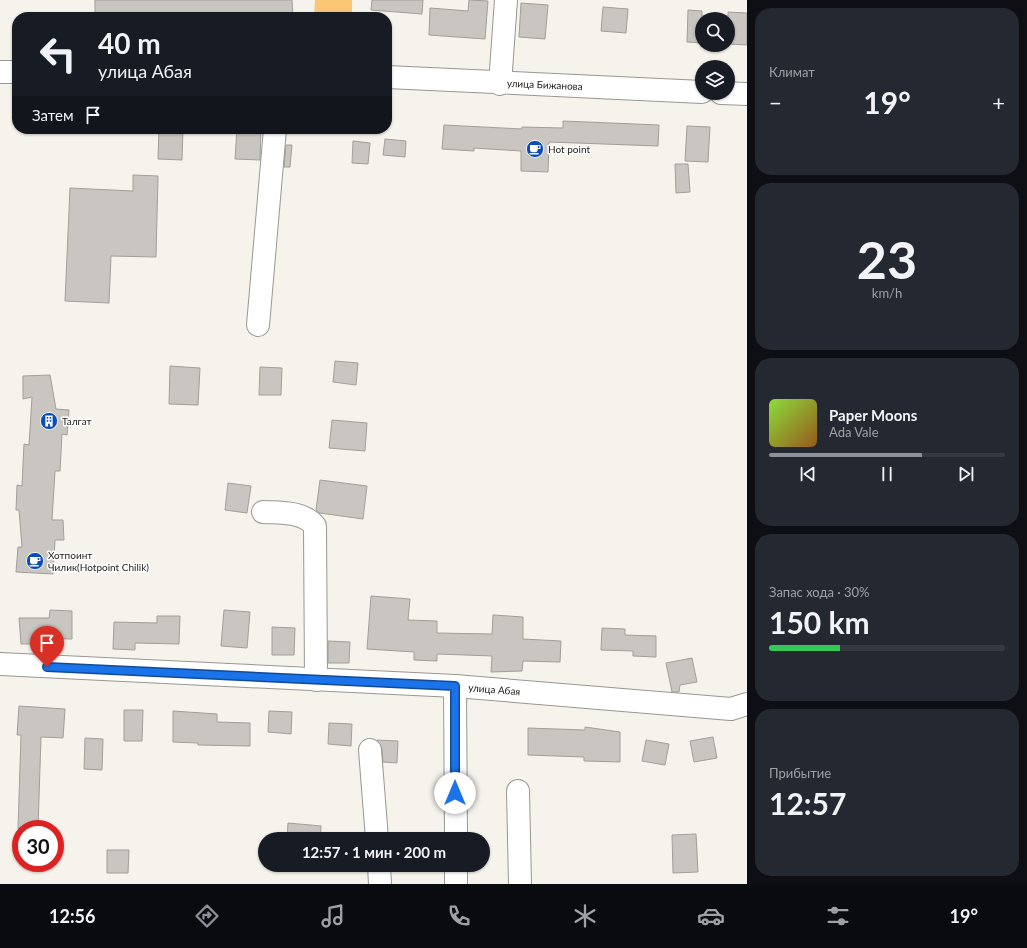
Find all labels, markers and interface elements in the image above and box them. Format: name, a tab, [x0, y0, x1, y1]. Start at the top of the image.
map controls	[695, 12, 735, 100]
button: search	[695, 12, 735, 52]
text: 40 m	[98, 26, 161, 60]
icon: left	[32, 28, 84, 80]
text: улица Абая	[98, 60, 192, 82]
button: layers	[695, 60, 735, 100]
text: Климат	[769, 64, 815, 80]
street label: улица Бижанова	[507, 77, 583, 92]
text: 19°	[863, 84, 911, 120]
text: −	[769, 89, 782, 116]
text: +	[992, 89, 1005, 116]
icon: arrive	[82, 104, 104, 126]
text: Затем	[32, 106, 74, 124]
cafe icon: Hot point	[525, 139, 545, 159]
place label: Hot point	[548, 143, 590, 155]
text: 23	[857, 228, 917, 290]
text: km/h	[872, 285, 902, 301]
text: Paper Moons	[829, 406, 917, 424]
building icon: Талгат	[39, 411, 59, 431]
place label: Талгат	[62, 415, 92, 427]
text: Ada Vale	[829, 424, 879, 440]
icon: previous	[797, 463, 819, 485]
icon: pause	[876, 463, 898, 485]
icon: next	[955, 463, 977, 485]
place label: Хотпоинт Чилик(Hotpoint Chilik)	[48, 549, 149, 573]
cafe icon: Хотпоинт Чилик(Hotpoint Chilik)	[25, 551, 45, 571]
text: Запас хода · 30%	[769, 584, 870, 600]
text: 150 km	[769, 604, 870, 640]
pin	[30, 626, 64, 667]
icon: arrive	[36, 632, 58, 654]
street label: улица Абая	[468, 681, 521, 697]
text: Прибытие	[769, 765, 831, 781]
position arrow	[434, 772, 476, 814]
text: 12:57	[769, 785, 846, 821]
speed limit sign: 30	[12, 820, 64, 872]
text: 12:57 · 1 мин · 200 m	[302, 843, 446, 861]
icon: directions	[193, 902, 221, 930]
icon: music	[319, 902, 347, 930]
icon: phone	[445, 902, 473, 930]
icon: climate	[571, 902, 599, 930]
icon: car	[697, 902, 725, 930]
icon: filters	[824, 902, 852, 930]
text: 12:56	[49, 905, 95, 927]
text: 19°	[950, 905, 978, 927]

